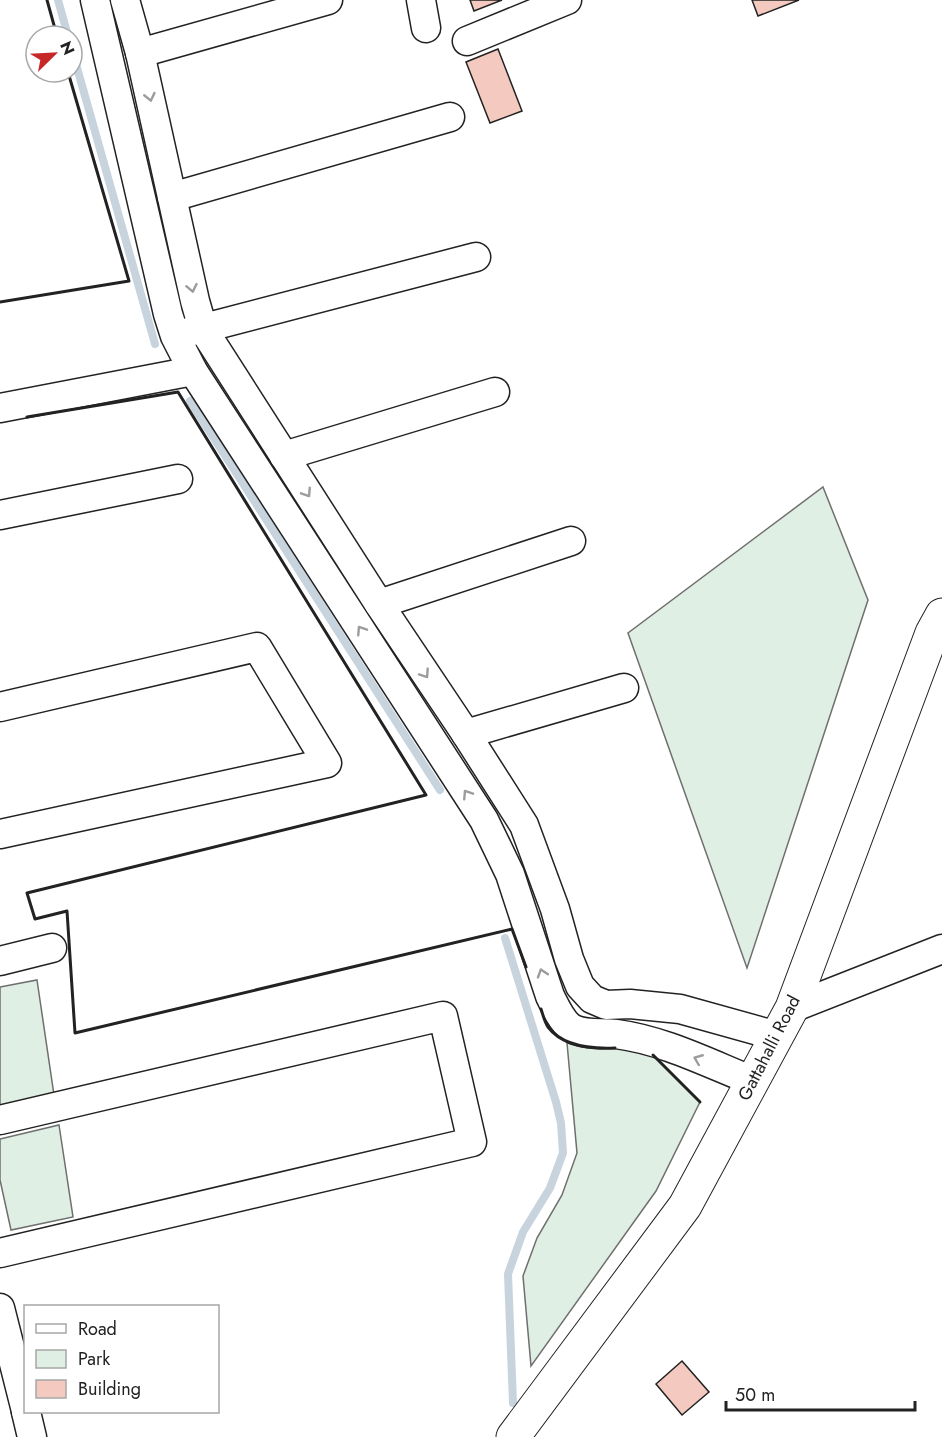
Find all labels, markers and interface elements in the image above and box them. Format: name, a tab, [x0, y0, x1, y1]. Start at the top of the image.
north arrow	[24, 24, 84, 84]
text: N	[54, 38, 80, 59]
one-way arrow	[142, 92, 155, 102]
one-way arrow	[185, 282, 198, 292]
one-way arrow	[300, 487, 312, 497]
one-way arrow	[357, 626, 368, 637]
one-way arrow	[418, 667, 429, 678]
one-way arrow	[463, 790, 474, 801]
one-way arrow	[537, 968, 549, 979]
street label: Gattahalli Road	[731, 991, 807, 1105]
one-way arrow	[693, 1054, 704, 1066]
legend	[24, 1305, 219, 1413]
text: Road	[78, 1316, 117, 1342]
text: Park	[78, 1346, 110, 1372]
scale bar	[726, 1374, 915, 1412]
text: Building	[78, 1376, 141, 1402]
text: 50 m	[735, 1382, 775, 1408]

